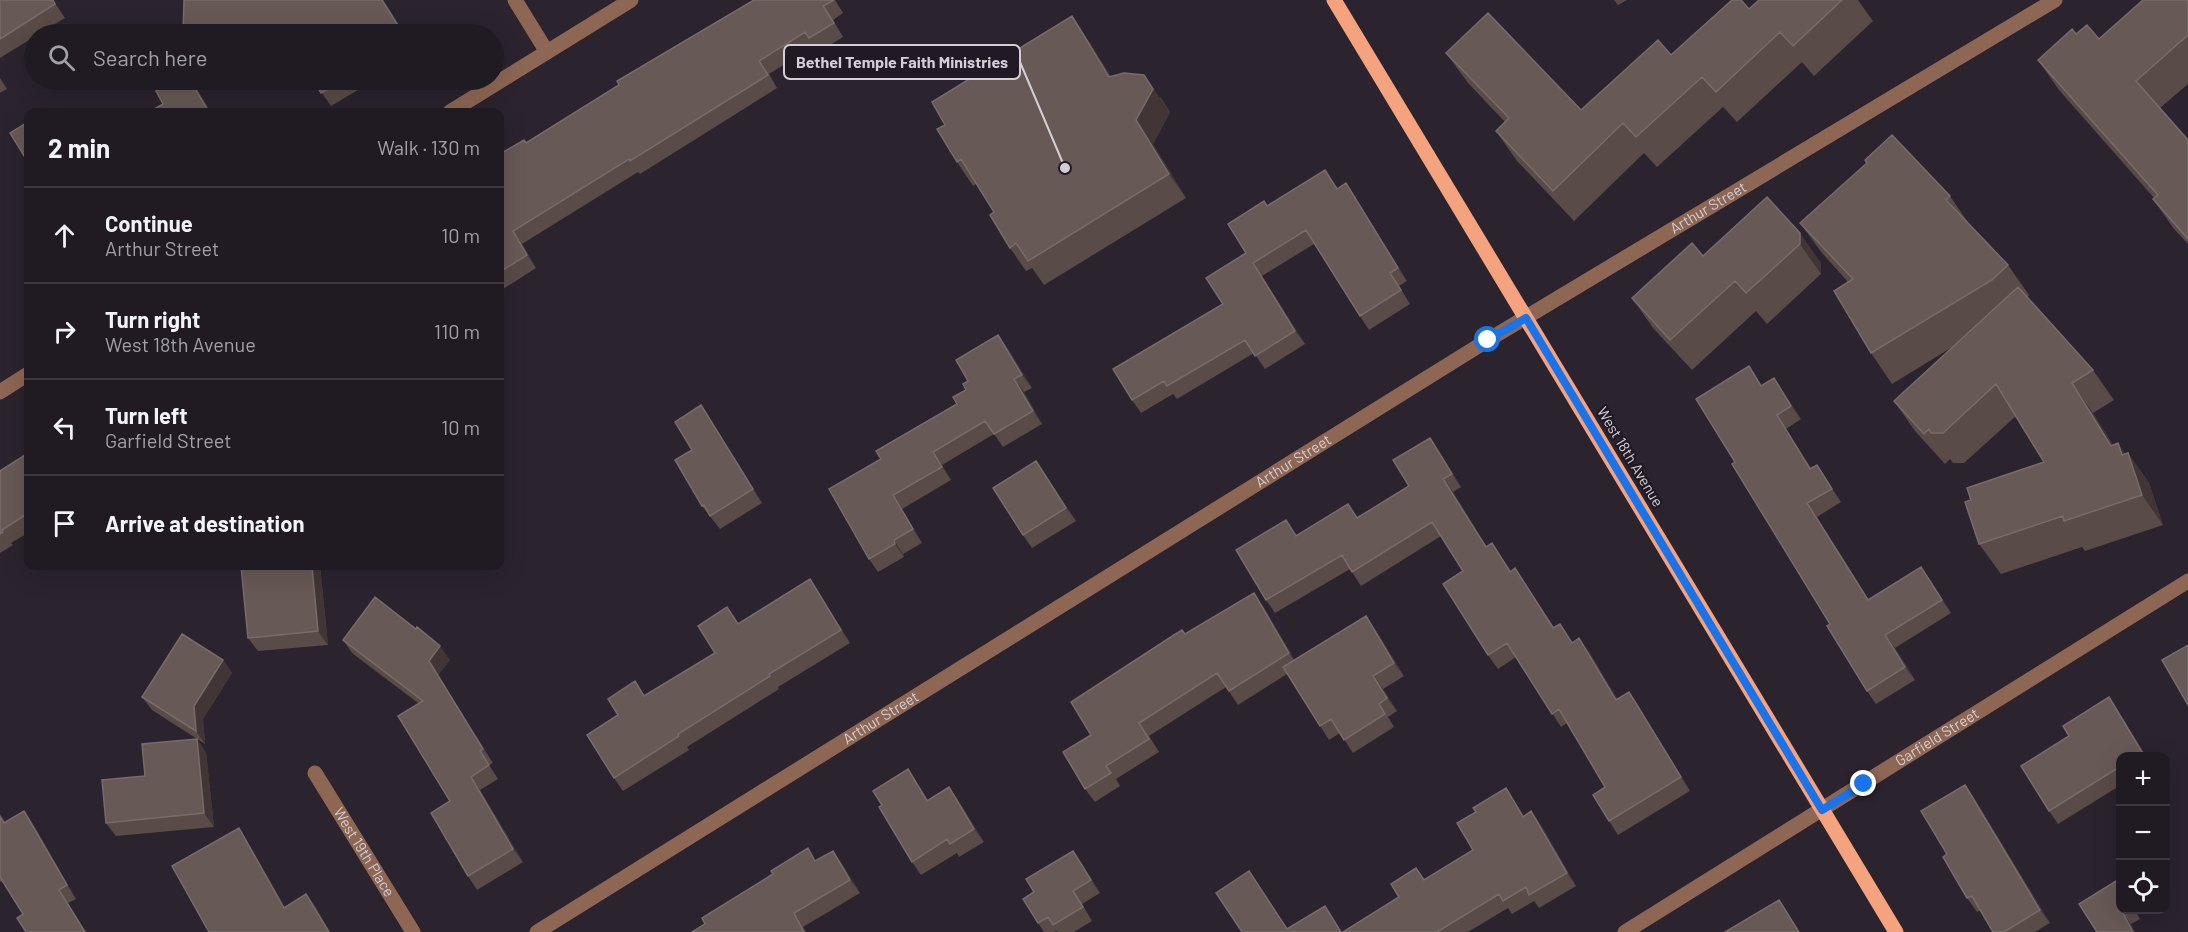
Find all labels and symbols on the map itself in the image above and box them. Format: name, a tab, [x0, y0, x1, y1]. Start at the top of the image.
callout: Bethel Temple Faith Ministries	[784, 45, 1020, 79]
text: Bethel Temple Faith Ministries	[796, 52, 1008, 71]
street label: Arthur Street	[1666, 177, 1749, 237]
route start	[1474, 326, 1500, 352]
street label: West 18th Avenue	[1594, 403, 1668, 510]
street label: Arthur Street	[1252, 430, 1334, 491]
street label: Arthur Street	[839, 687, 921, 747]
street label: Garfield Street	[1892, 704, 1982, 769]
route end	[1850, 770, 1876, 796]
street label: West 19th Place	[330, 804, 399, 900]

